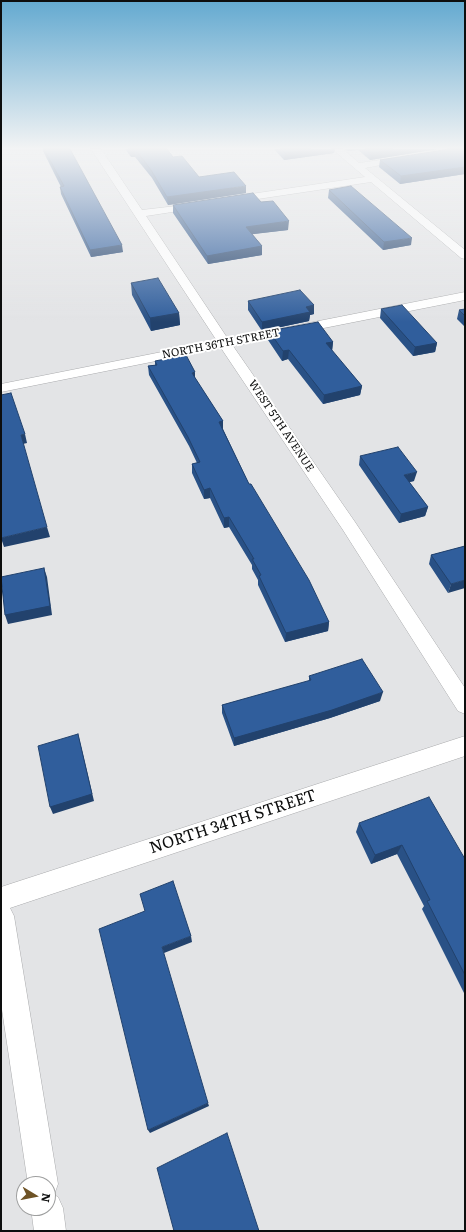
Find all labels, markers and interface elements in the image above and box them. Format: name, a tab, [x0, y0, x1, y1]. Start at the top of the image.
street label: NORTH 36TH STREET	[161, 326, 281, 362]
street label: WEST 5TH AVENUE	[245, 378, 317, 474]
street label: NORTH 34TH STREET	[147, 786, 319, 858]
north arrow	[16, 1176, 56, 1216]
text: N	[38, 1192, 56, 1204]

